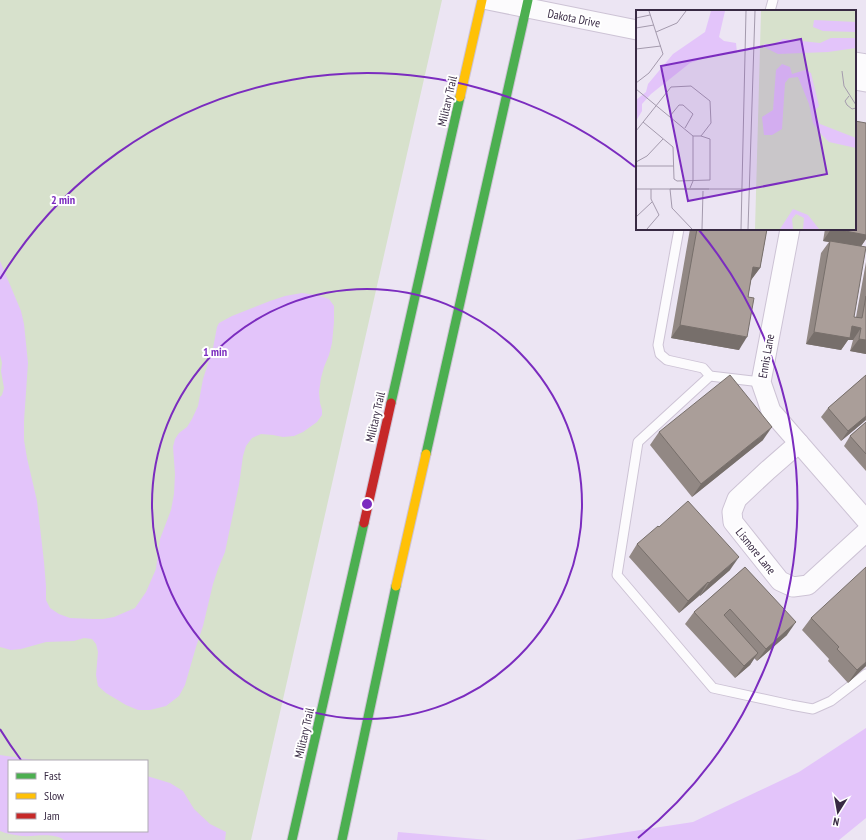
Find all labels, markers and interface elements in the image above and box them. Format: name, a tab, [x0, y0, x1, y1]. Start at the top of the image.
street label: Dakota Drive	[546, 6, 602, 30]
inset map	[636, 10, 856, 230]
street label: Military Trail	[434, 74, 460, 128]
text: 2 min	[51, 192, 75, 207]
street label: Ennis Lane	[755, 333, 777, 379]
text: 1 min	[203, 344, 227, 359]
street label: Military Trail	[362, 390, 388, 444]
centre of rings	[360, 497, 374, 511]
street label: Lismore Lane	[733, 525, 779, 577]
street label: Military Trail	[291, 706, 317, 760]
legend	[8, 760, 148, 832]
text: Fast	[44, 768, 62, 783]
text: Slow	[44, 788, 65, 803]
north arrow	[818, 792, 858, 832]
text: Jam	[43, 808, 60, 823]
text: N	[832, 814, 840, 829]

